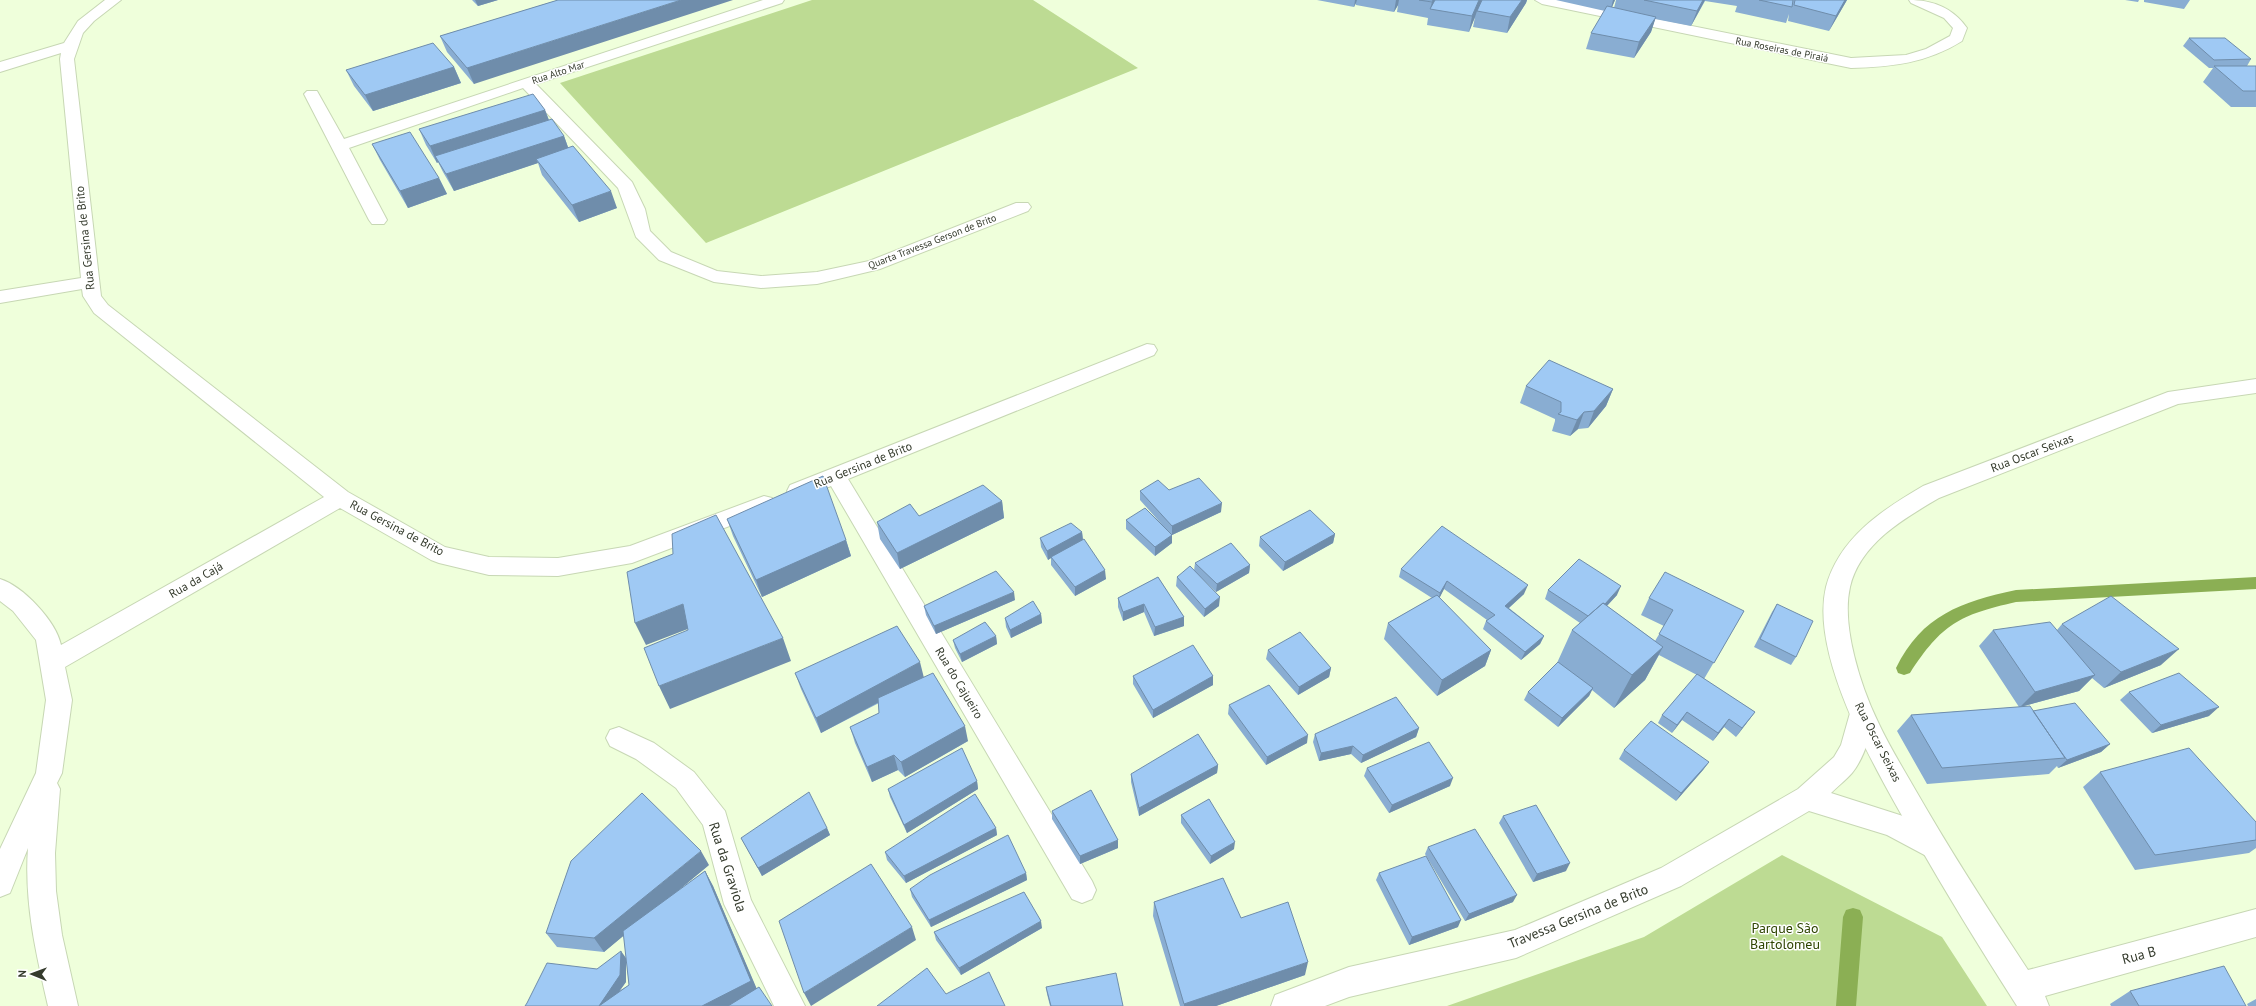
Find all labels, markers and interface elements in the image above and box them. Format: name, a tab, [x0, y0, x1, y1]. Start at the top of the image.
street label: Rua Roseiras de Piraiá	[1734, 34, 1829, 65]
street label: Rua Alto Mar	[530, 58, 587, 87]
street label: Rua Gersina de Brito	[72, 185, 97, 291]
street label: Quarta Travessa Gerson de Brito	[866, 211, 998, 272]
street label: Rua Oscar Seixas	[1988, 430, 2075, 475]
street label: Rua Gersina de Brito	[812, 438, 914, 491]
street label: Rua Gersina de Brito	[348, 496, 447, 559]
street label: Rua da Cajá	[166, 558, 226, 601]
street label: Rua do Cajueiro	[932, 644, 987, 721]
street label: Rua Oscar Seixas	[1852, 699, 1905, 784]
street label: Rua da Graviola	[705, 820, 751, 914]
street label: Travessa Gersina de Brito	[1505, 880, 1651, 952]
park label: Parque São Bartolomeu	[1750, 919, 1820, 953]
street label: Rua B	[2120, 942, 2158, 968]
north arrow	[12, 954, 52, 994]
text: N	[15, 970, 29, 978]

